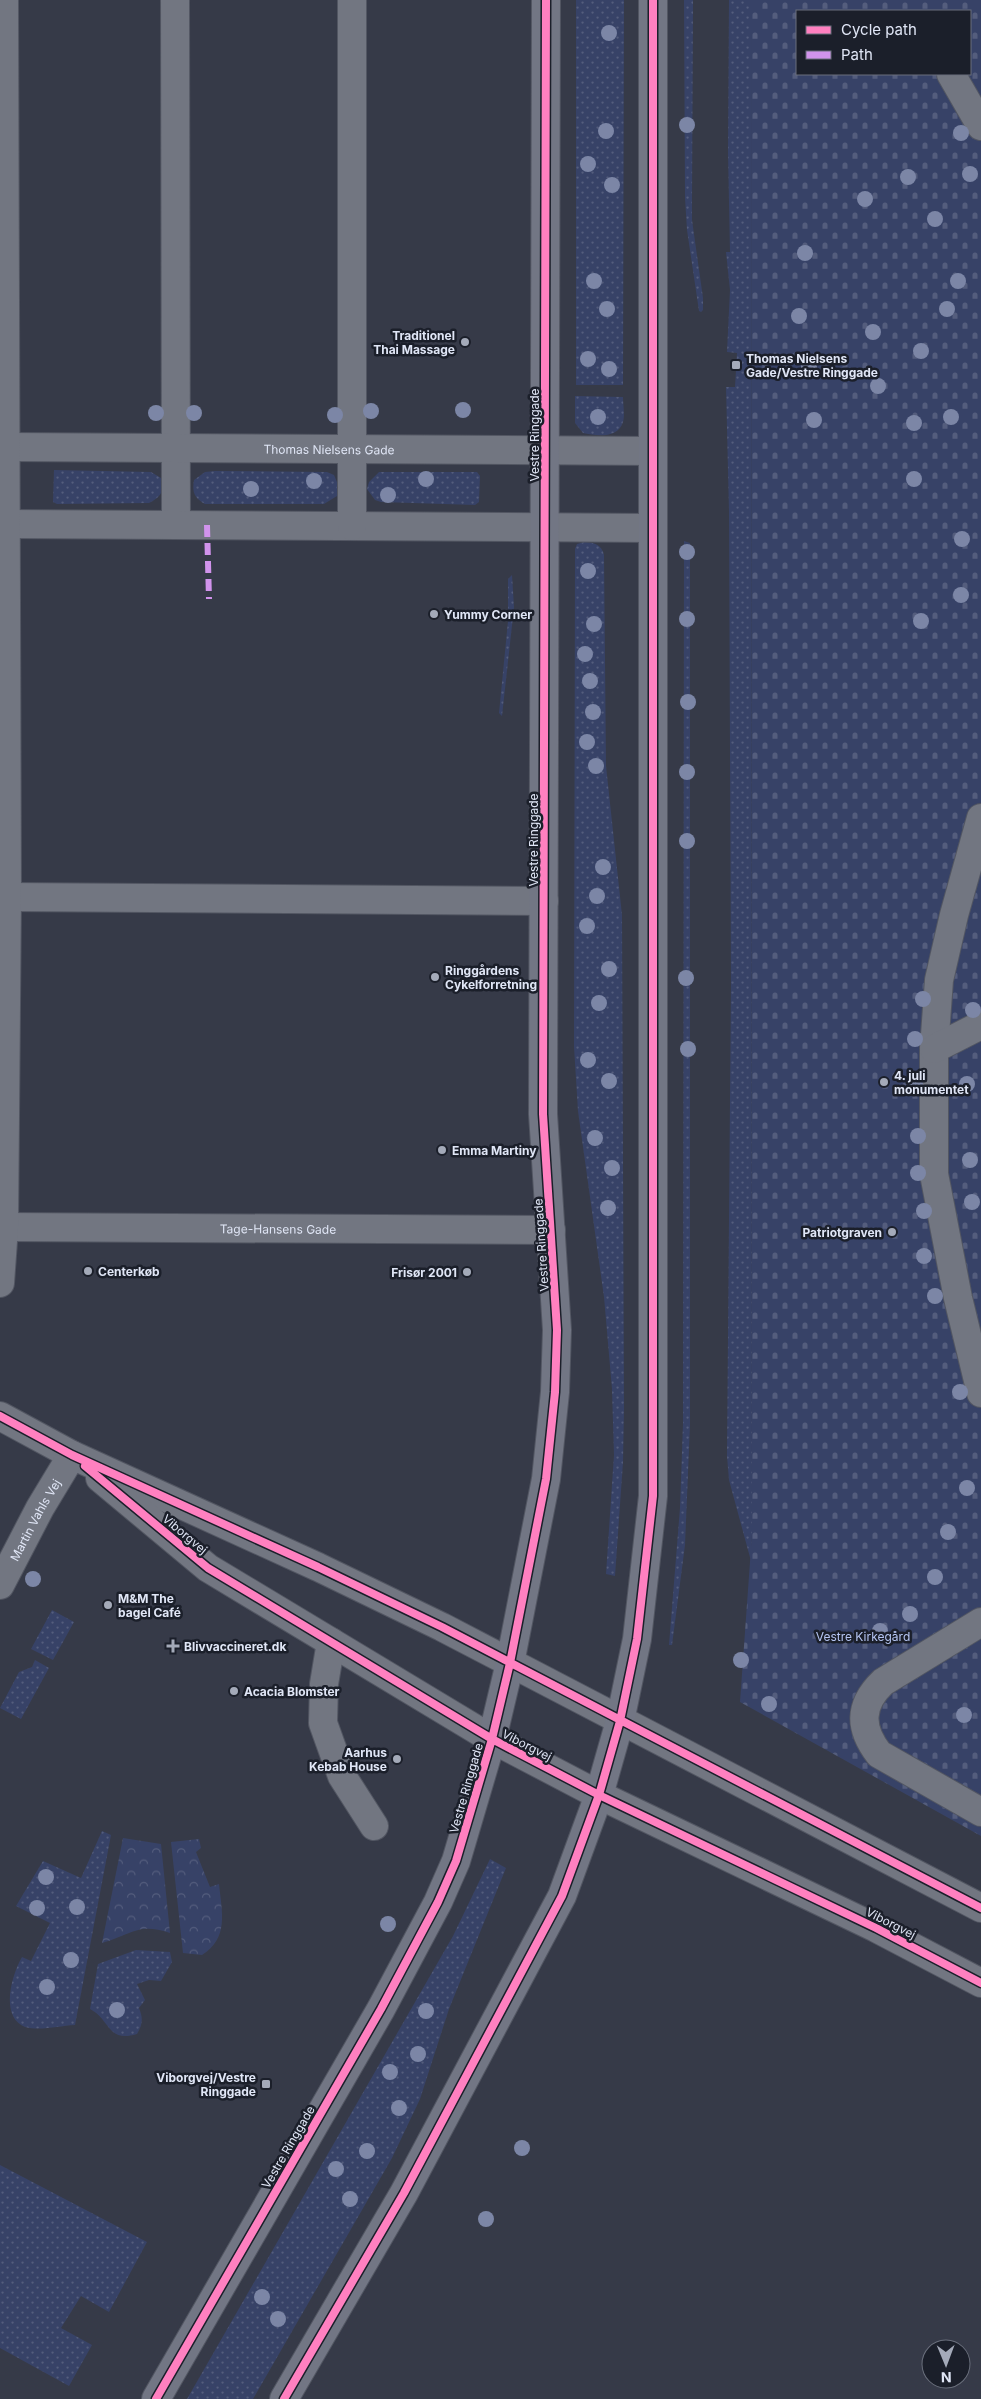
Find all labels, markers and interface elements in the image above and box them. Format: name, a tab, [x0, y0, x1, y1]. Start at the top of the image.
legend	[796, 10, 971, 75]
text: Cycle path	[841, 20, 917, 39]
text: Path	[841, 45, 873, 64]
place label: Traditionel Thai Massage	[373, 328, 455, 357]
marker: Traditionel Thai Massage	[459, 336, 471, 348]
place label: Thomas Nielsens Gade/Vestre Ringgade	[746, 351, 878, 380]
marker: Thomas Nielsens Gade/Vestre Ringgade	[730, 359, 742, 371]
street label: Vestre Ringgade	[527, 388, 542, 482]
street label: Thomas Nielsens Gade	[263, 441, 395, 457]
place label: Yummy Corner	[444, 607, 532, 622]
marker: Yummy Corner	[428, 608, 440, 620]
street label: Vestre Ringgade	[526, 793, 541, 887]
place label: Ringgårdens Cykelforretning	[445, 963, 537, 992]
marker: Ringgårdens Cykelforretning	[429, 971, 441, 983]
place label: 4. juli monumentet	[894, 1068, 969, 1097]
marker: 4. juli monumentet	[878, 1076, 890, 1088]
place label: Emma Martiny	[452, 1143, 537, 1158]
marker: Emma Martiny	[436, 1144, 448, 1156]
street label: Vestre Ringgade	[530, 1198, 552, 1292]
street label: Tage-Hansens Gade	[220, 1221, 336, 1236]
place label: Patriotgraven	[802, 1225, 882, 1240]
marker: Patriotgraven	[886, 1226, 898, 1238]
place label: Centerkøb	[98, 1264, 160, 1279]
marker: Centerkøb	[82, 1265, 94, 1277]
place label: Frisør 2001	[391, 1265, 457, 1280]
marker: Frisør 2001	[461, 1266, 473, 1278]
street label: Martin Vahls Vej	[6, 1476, 63, 1563]
street label: Viborgvej	[160, 1511, 211, 1557]
place label: M&M The bagel Café	[118, 1591, 181, 1620]
marker: M&M The bagel Café	[102, 1599, 114, 1611]
park label: Vestre Kirkegård	[816, 1629, 910, 1644]
marker: Blivvaccineret.dk	[166, 1639, 180, 1653]
place label: Blivvaccineret.dk	[184, 1639, 286, 1654]
place label: Acacia Blomster	[244, 1684, 340, 1699]
marker: Acacia Blomster	[228, 1685, 240, 1697]
street label: Viborgvej	[500, 1726, 554, 1764]
street label: Vestre Ringgade	[446, 1741, 486, 1835]
place label: Aarhus Kebab House	[309, 1745, 387, 1774]
marker: Aarhus Kebab House	[391, 1753, 403, 1765]
street label: Viborgvej	[864, 1904, 918, 1942]
place label: Viborgvej/Vestre Ringgade	[156, 2070, 256, 2099]
marker: Viborgvej/Vestre Ringgade	[260, 2078, 272, 2090]
street label: Vestre Ringgade	[258, 2103, 318, 2191]
north arrow	[921, 2339, 971, 2389]
text: N	[941, 2369, 952, 2386]

